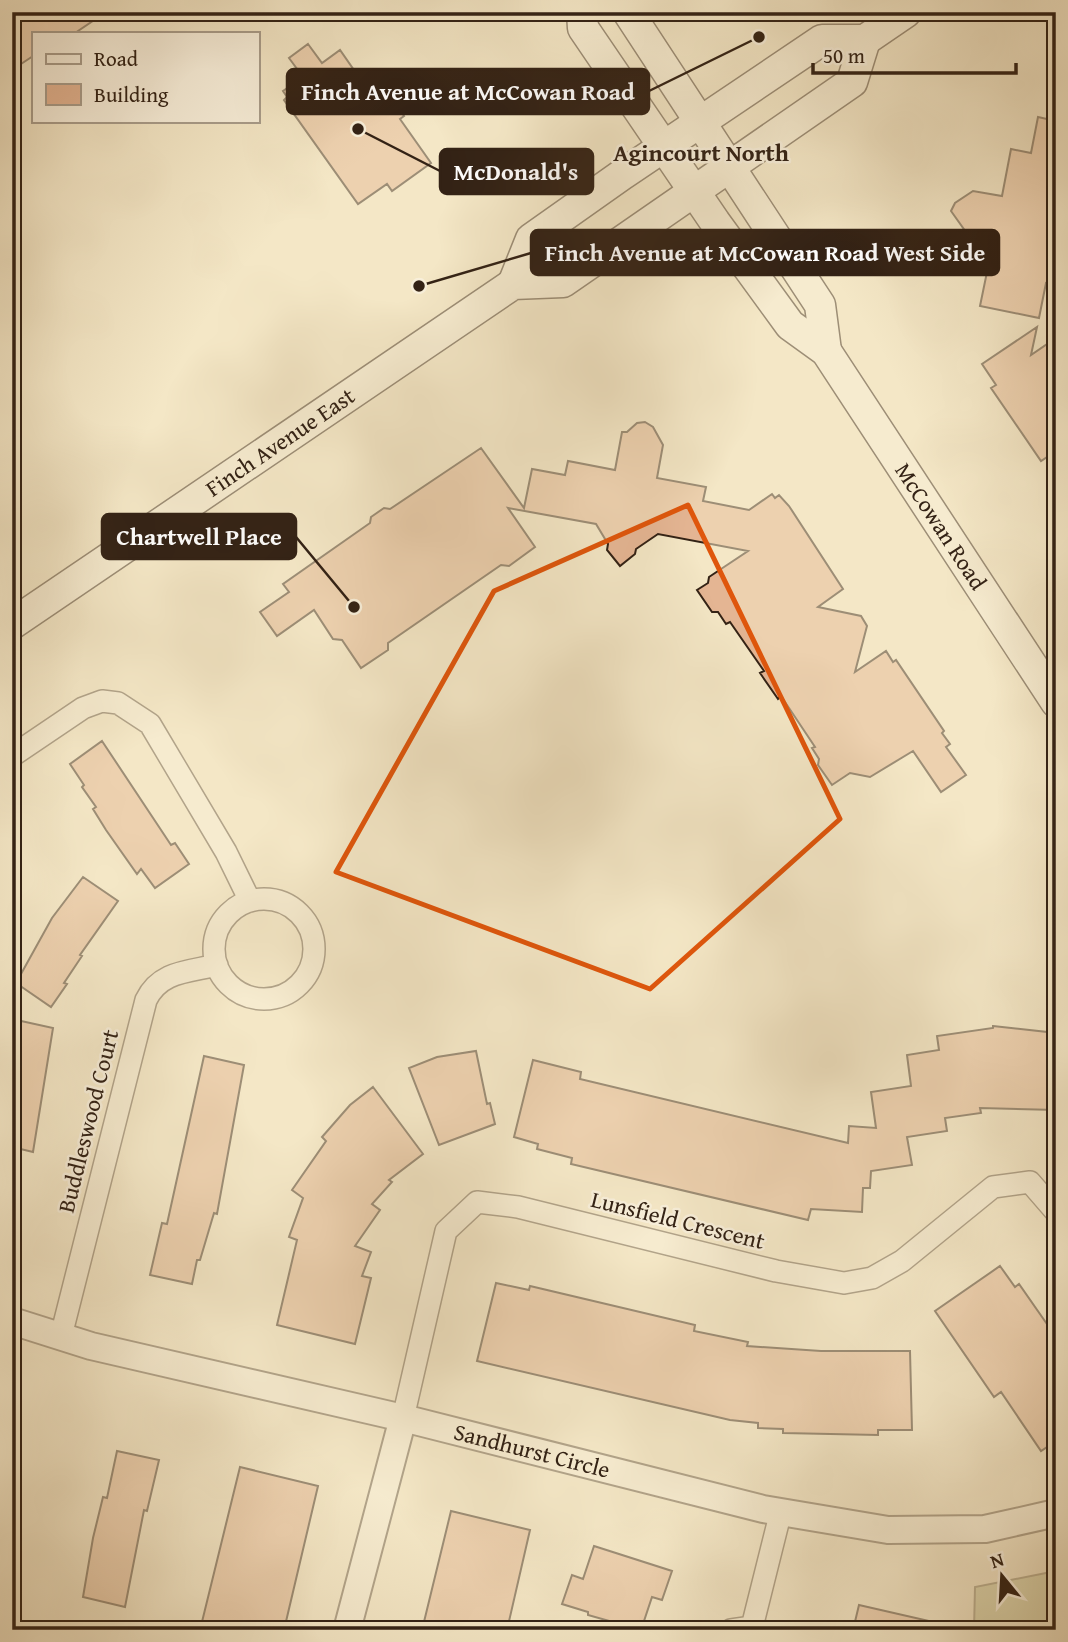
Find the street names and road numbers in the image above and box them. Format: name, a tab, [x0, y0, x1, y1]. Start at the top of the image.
street label: Finch Avenue East	[199, 379, 361, 504]
street label: McCowan Road	[887, 456, 995, 597]
street label: Buddleswood Court	[49, 1026, 126, 1216]
street label: Lunsfield Crescent	[588, 1182, 768, 1257]
street label: Sandhurst Circle	[451, 1415, 613, 1486]

